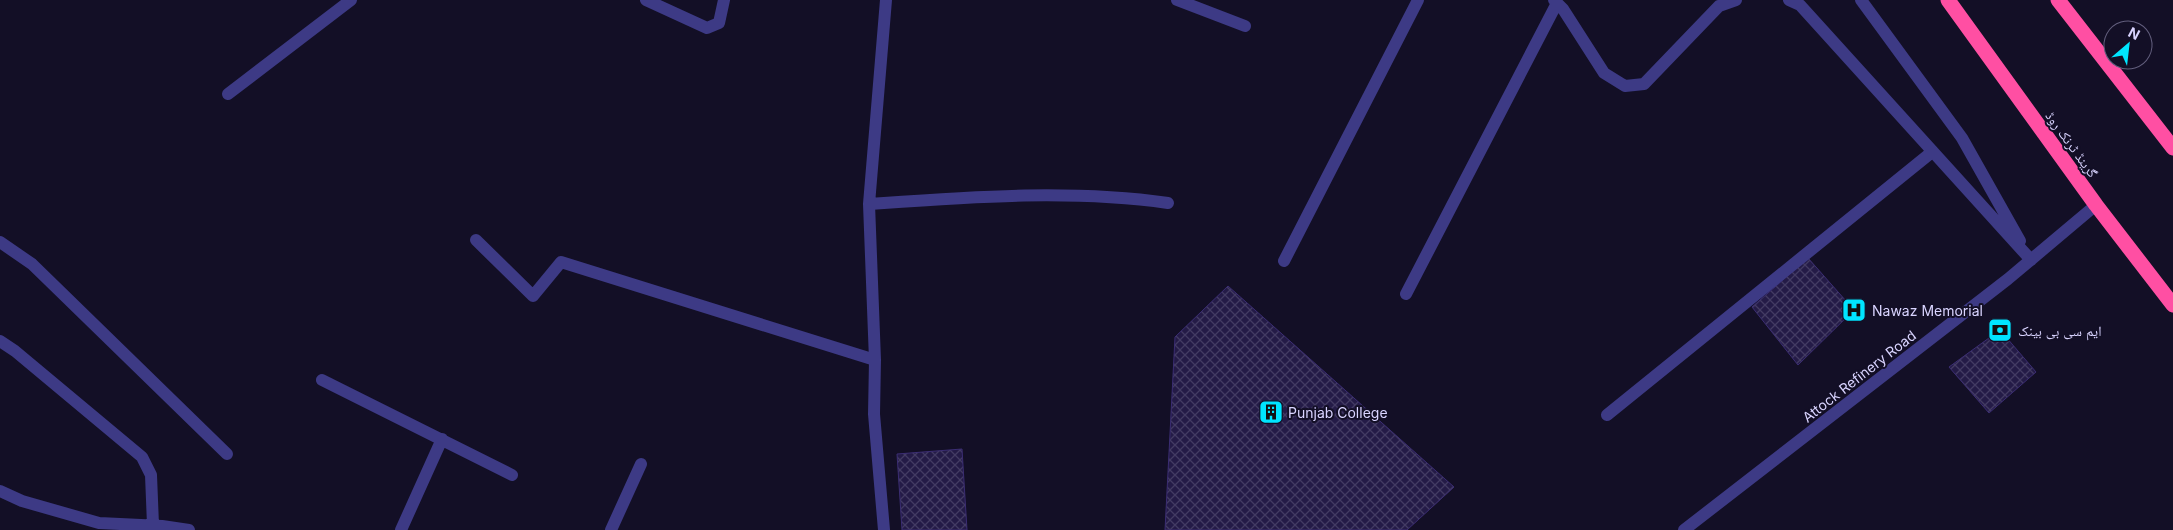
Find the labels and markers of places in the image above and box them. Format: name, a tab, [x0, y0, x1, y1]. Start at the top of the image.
hospital icon: Nawaz Memorial	[1841, 297, 1867, 323]
place label: Nawaz Memorial	[1872, 302, 1983, 319]
bank icon: ایم سی بی بینک	[1987, 317, 2013, 343]
place label: ایم سی بی بینک	[2018, 322, 2101, 341]
building icon: Punjab College	[1258, 399, 1284, 425]
place label: Punjab College	[1288, 404, 1388, 421]

